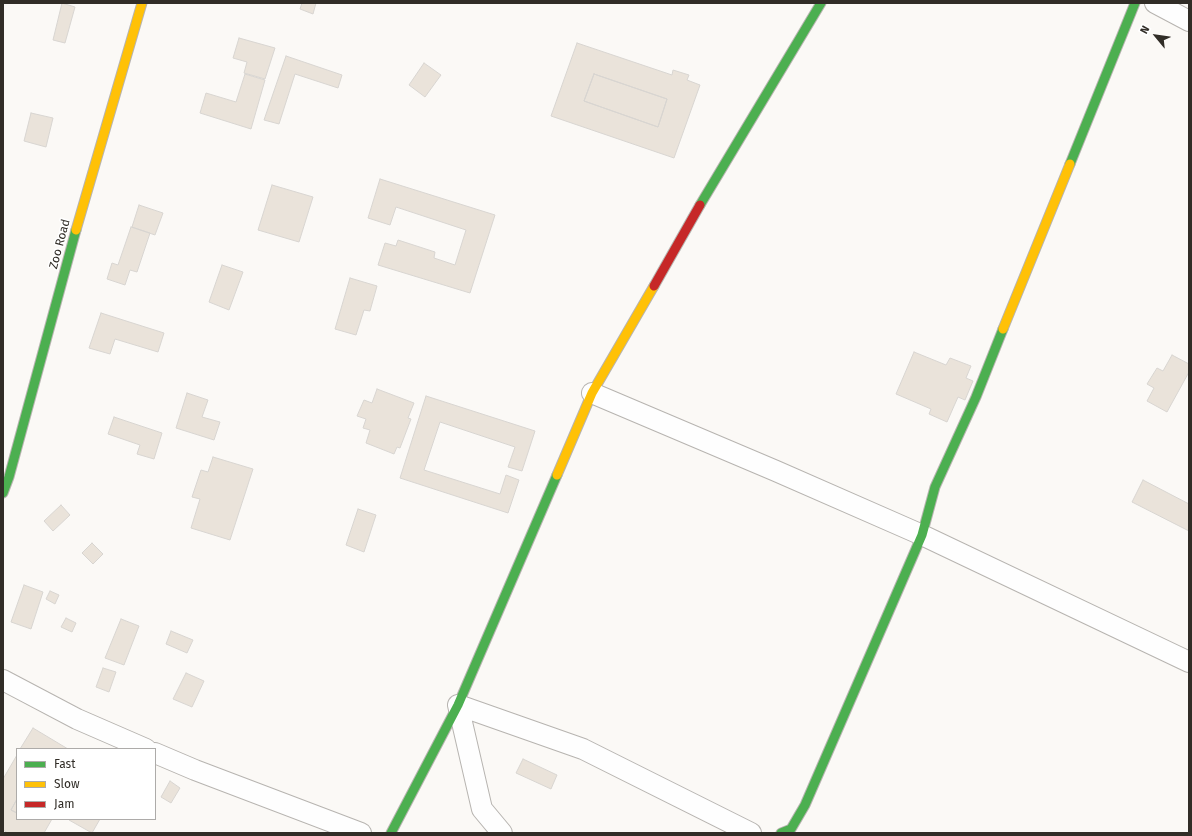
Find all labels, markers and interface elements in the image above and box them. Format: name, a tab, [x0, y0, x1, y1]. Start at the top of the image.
north arrow	[1136, 16, 1176, 56]
text: N	[1138, 24, 1153, 36]
street label: Zoo Road	[46, 218, 74, 270]
legend	[16, 748, 156, 820]
text: Fast	[54, 757, 76, 771]
text: Slow	[54, 777, 80, 791]
text: Jam	[54, 797, 74, 811]

